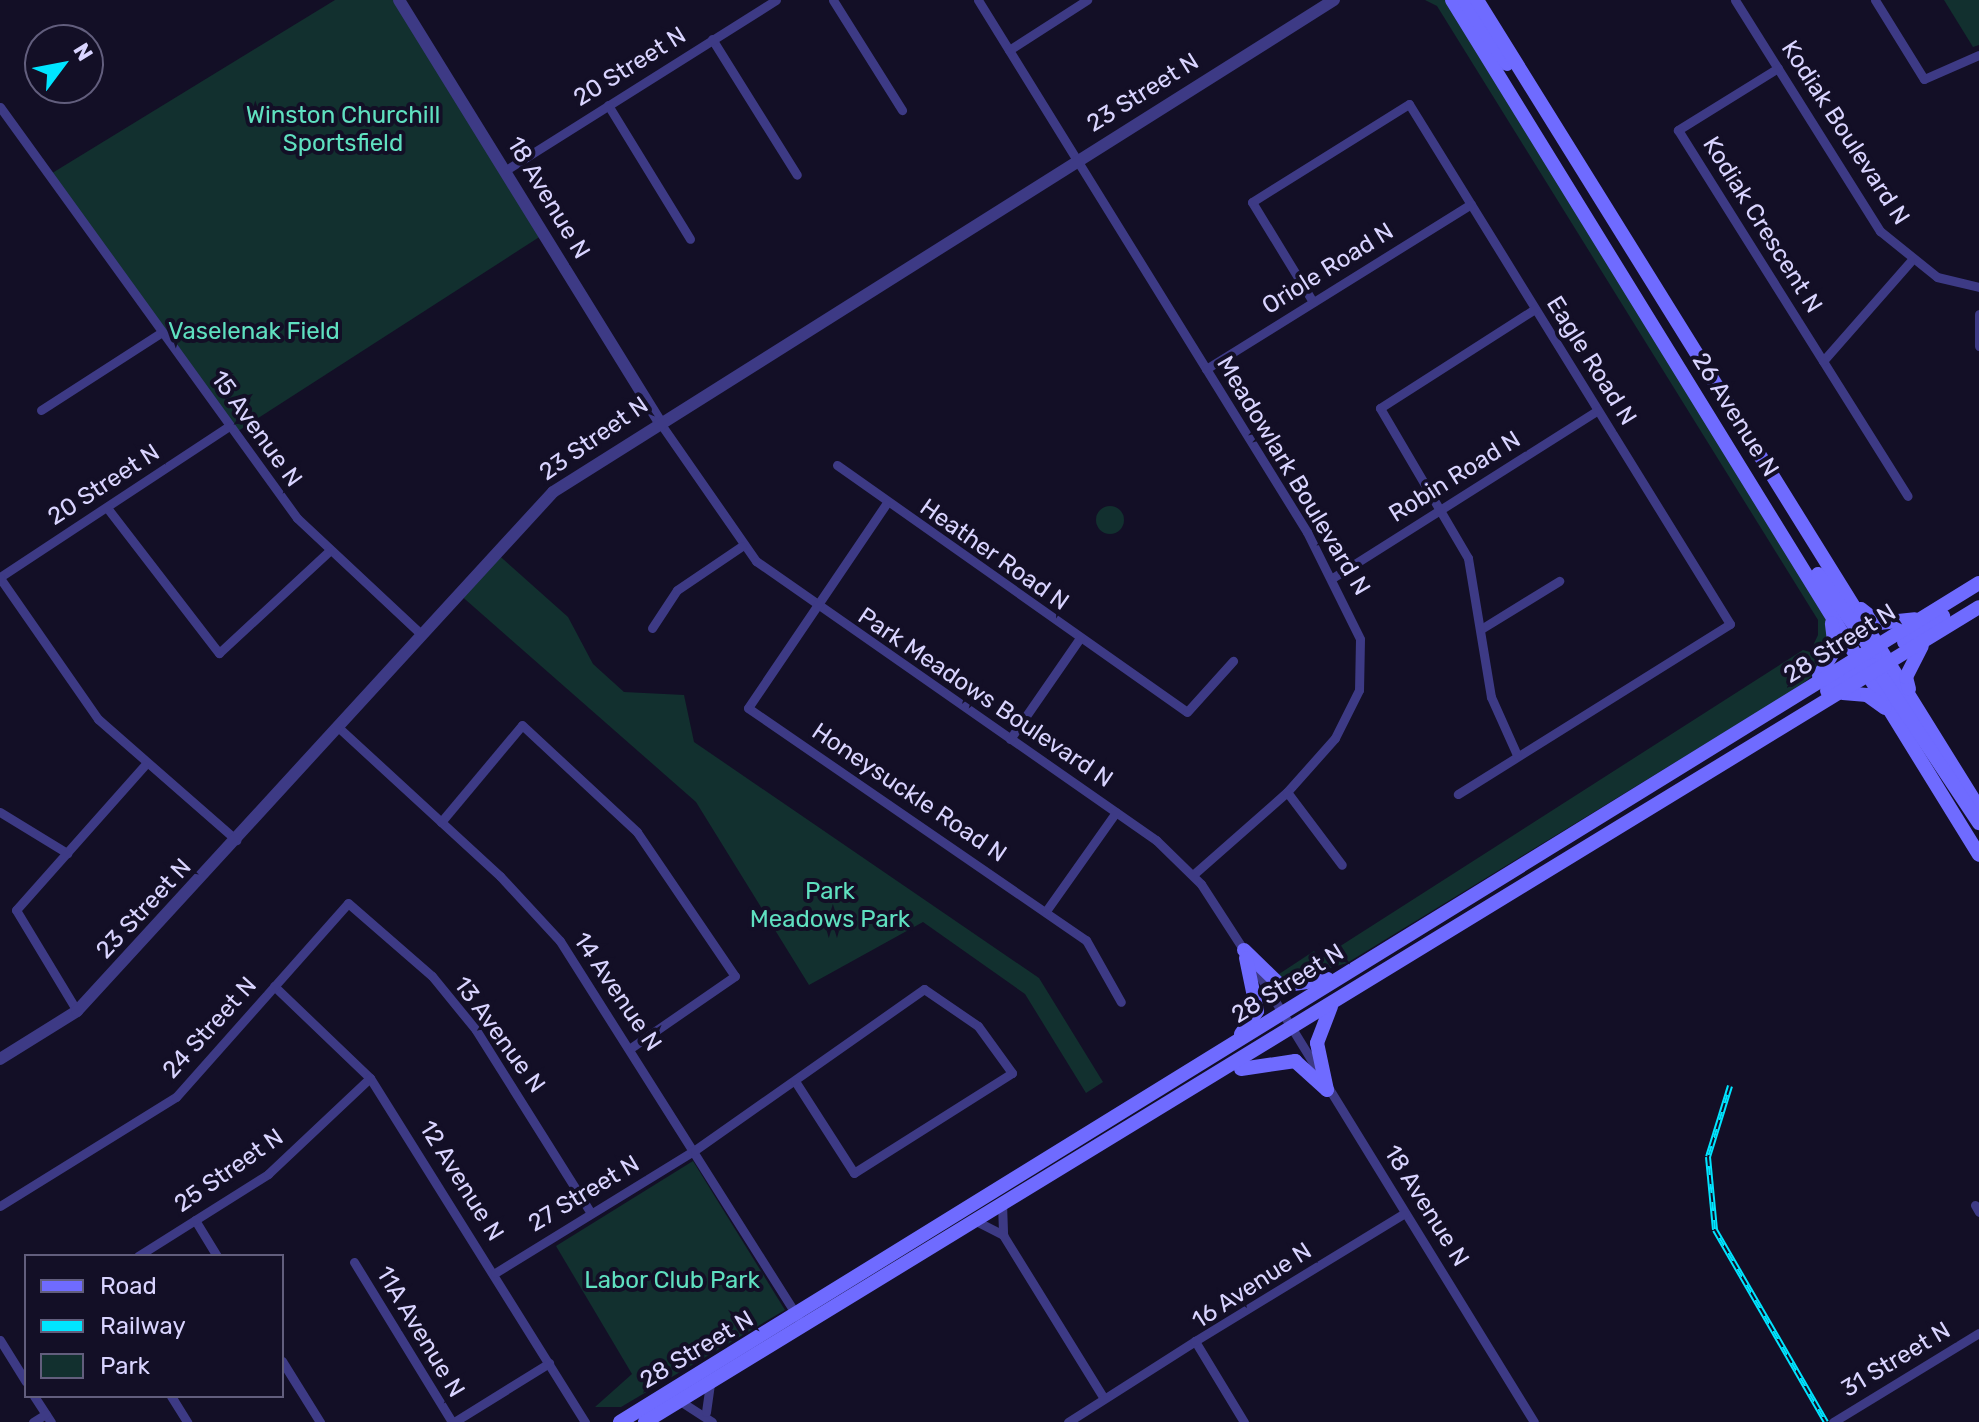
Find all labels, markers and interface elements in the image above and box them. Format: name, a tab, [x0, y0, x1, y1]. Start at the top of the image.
street label: 20 Street N	[568, 21, 692, 113]
north arrow	[24, 24, 104, 104]
street label: Kodiak Boulevard N	[1775, 35, 1915, 231]
text: N	[67, 38, 99, 66]
street label: 23 Street N	[1082, 47, 1204, 139]
park label: Winston Churchill Sportsfield	[246, 102, 440, 158]
street label: 18 Avenue N	[500, 131, 596, 265]
street label: Kodiak Crescent N	[1696, 131, 1828, 319]
street label: Oriole Road N	[1257, 217, 1399, 321]
street label: Eagle Road N	[1540, 291, 1642, 431]
park label: Vaselenak Field	[168, 318, 340, 346]
street label: 26 Avenue N	[1685, 348, 1785, 482]
street label: Meadowlark Boulevard N	[1210, 351, 1376, 601]
street label: 15 Avenue N	[204, 365, 308, 493]
street label: 23 Street N	[534, 391, 654, 487]
street label: Robin Road N	[1384, 425, 1526, 529]
street label: 20 Street N	[43, 438, 165, 532]
street label: Heather Road N	[914, 493, 1074, 617]
street label: 28 Street N	[1778, 598, 1902, 690]
street label: Park Meadows Boulevard N	[852, 602, 1118, 794]
street label: Honeysuckle Road N	[806, 717, 1012, 869]
street label: 23 Street N	[90, 853, 198, 965]
park label: Park Meadows Park	[750, 878, 910, 934]
street label: 14 Avenue N	[567, 927, 667, 1057]
street label: 28 Street N	[1226, 938, 1350, 1030]
street label: 24 Street N	[157, 971, 263, 1085]
street label: 13 Avenue N	[447, 971, 551, 1099]
street label: 12 Avenue N	[413, 1115, 509, 1247]
street label: 25 Street N	[169, 1123, 289, 1219]
street label: 18 Avenue N	[1377, 1140, 1475, 1272]
street label: 27 Street N	[523, 1150, 645, 1238]
street label: 16 Avenue N	[1187, 1237, 1317, 1335]
legend	[24, 1254, 284, 1398]
street label: 11A Avenue N	[369, 1261, 471, 1403]
park label: Labor Club Park	[584, 1267, 760, 1295]
text: Road	[100, 1272, 157, 1300]
street label: 28 Street N	[635, 1305, 759, 1395]
text: Railway	[100, 1312, 186, 1340]
street label: 31 Street N	[1836, 1316, 1956, 1404]
text: Park	[100, 1352, 150, 1380]

